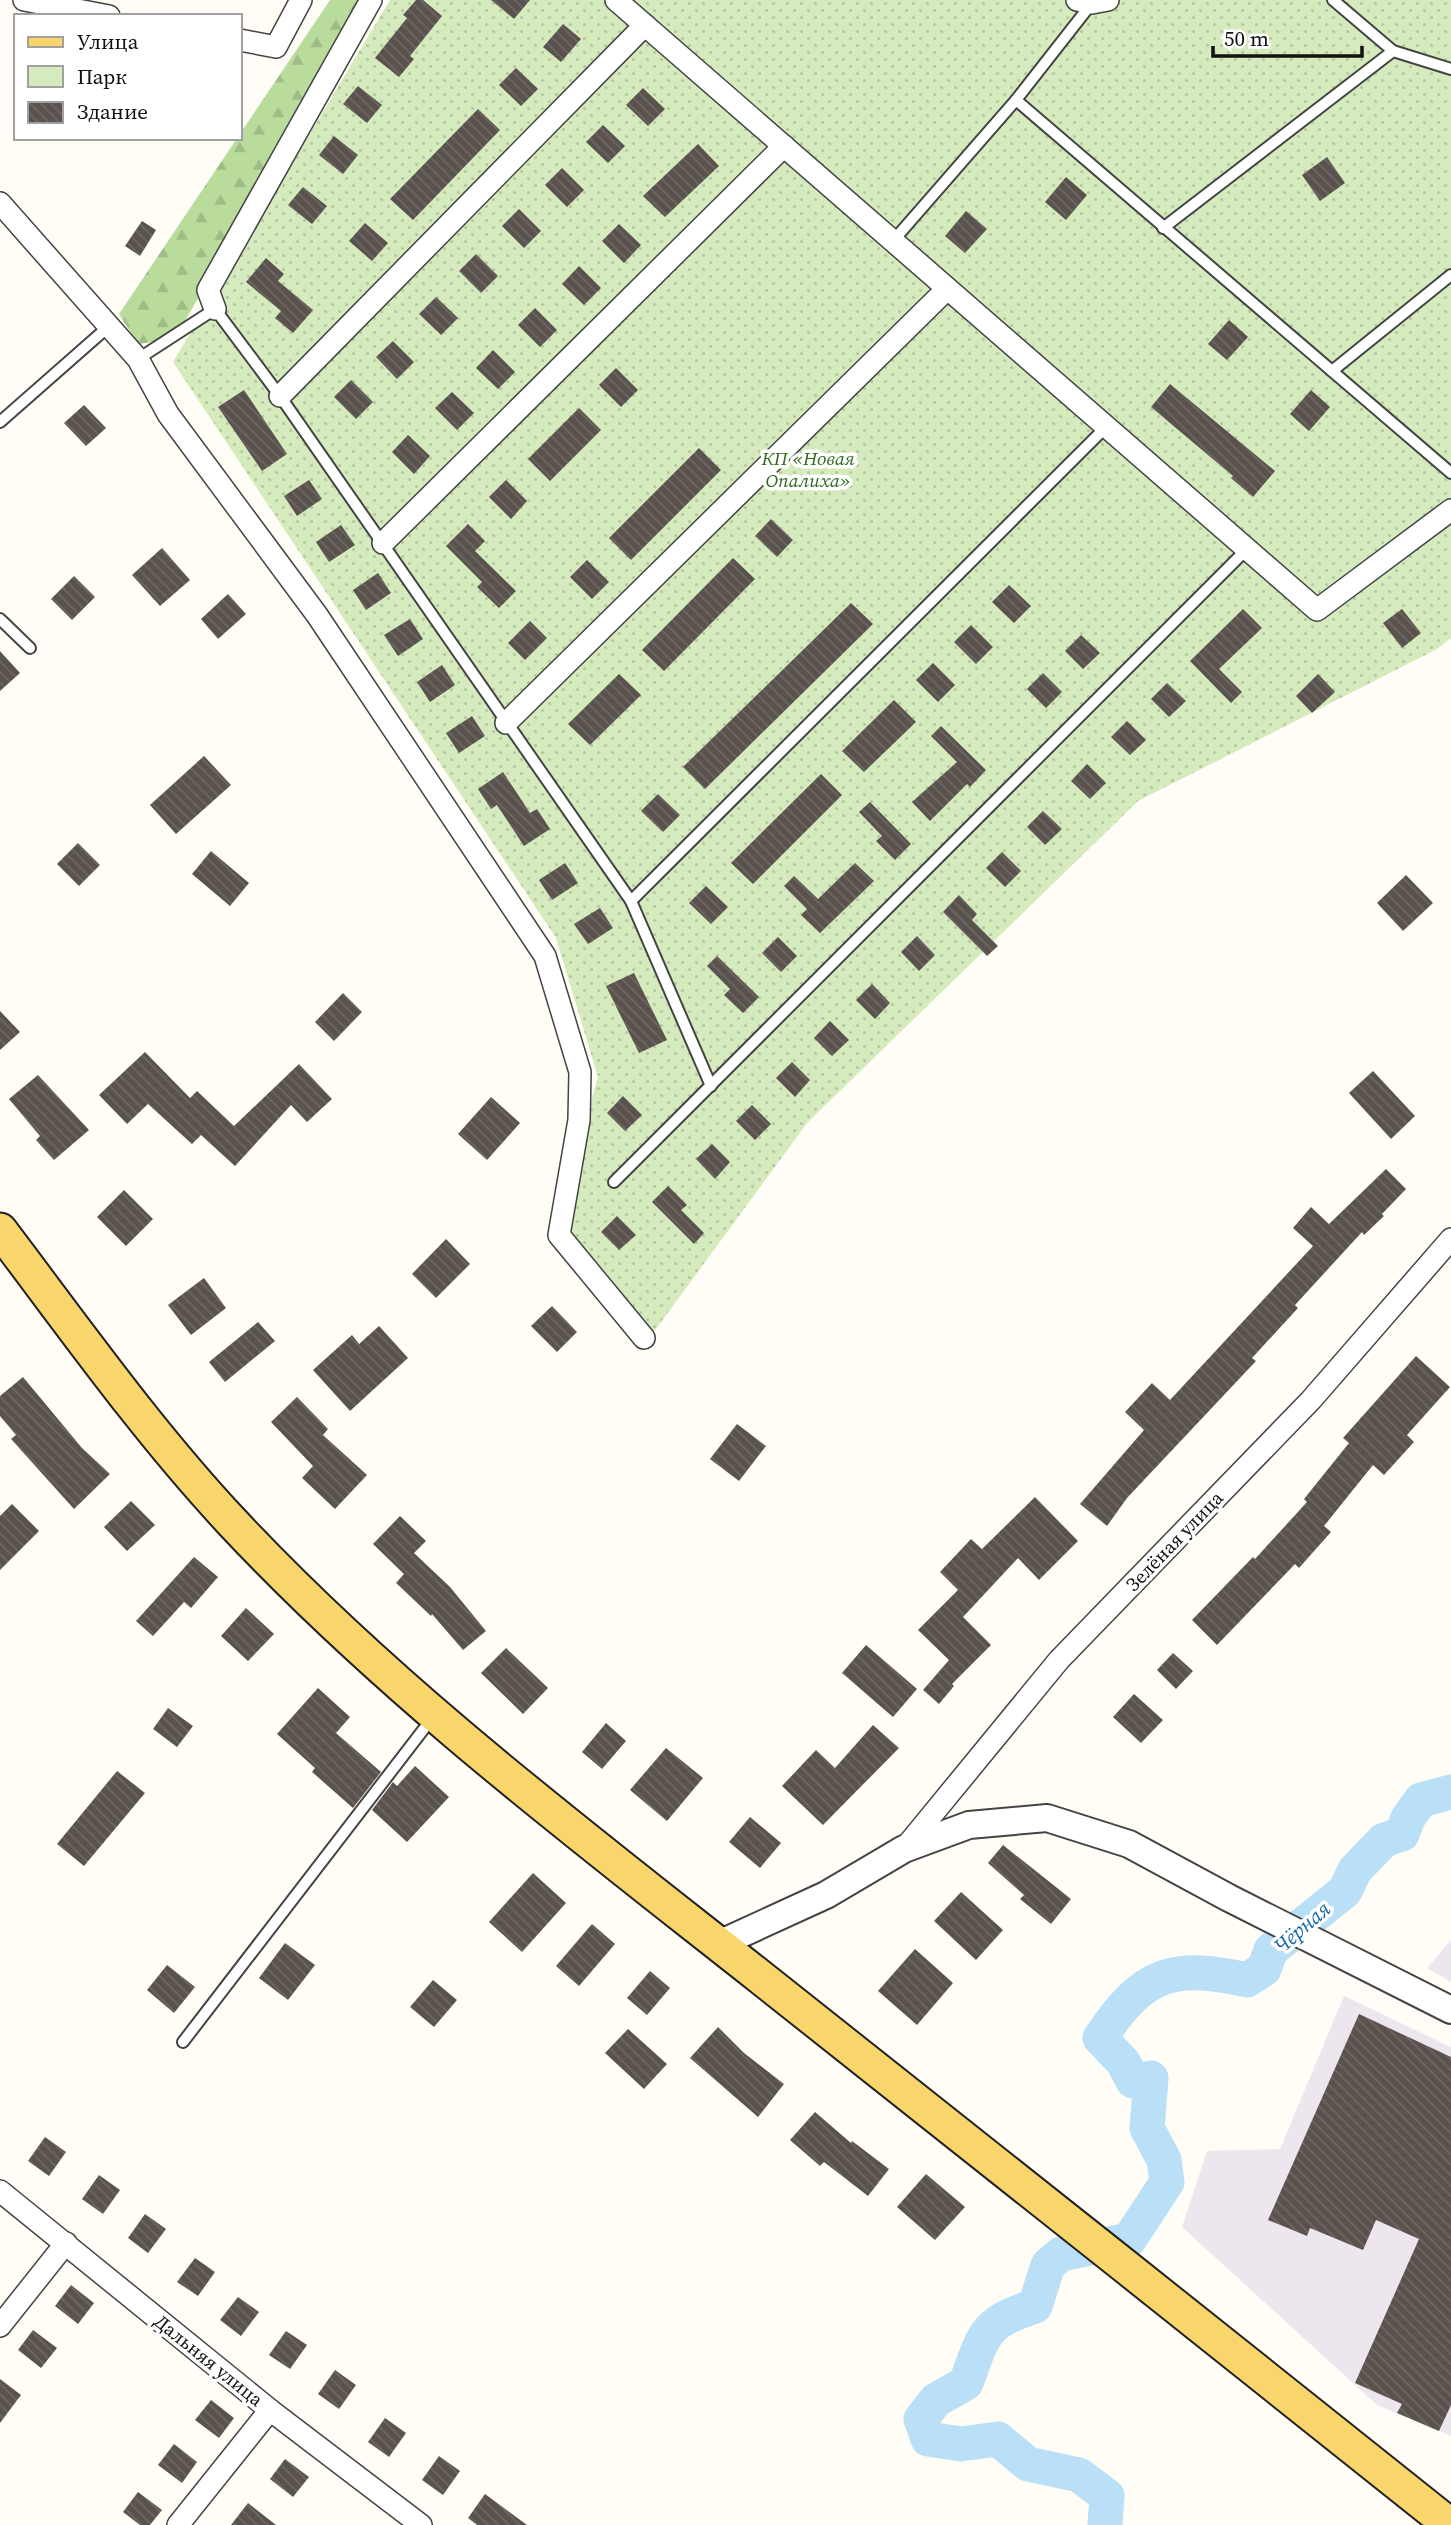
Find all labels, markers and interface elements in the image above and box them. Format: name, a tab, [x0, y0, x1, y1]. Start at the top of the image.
legend	[14, 14, 242, 140]
scale bar	[1213, 14, 1362, 58]
text: 50 m	[1224, 24, 1269, 53]
text: Улица	[77, 27, 139, 56]
text: Парк	[77, 62, 127, 91]
text: Здание	[77, 97, 148, 126]
park label: КП «Новая Опалиха»	[760, 445, 855, 493]
street label: Зелёная улица	[1120, 1485, 1229, 1597]
water label: Чёрная	[1268, 1894, 1337, 1960]
street label: Дальняя улица	[149, 2308, 269, 2412]

